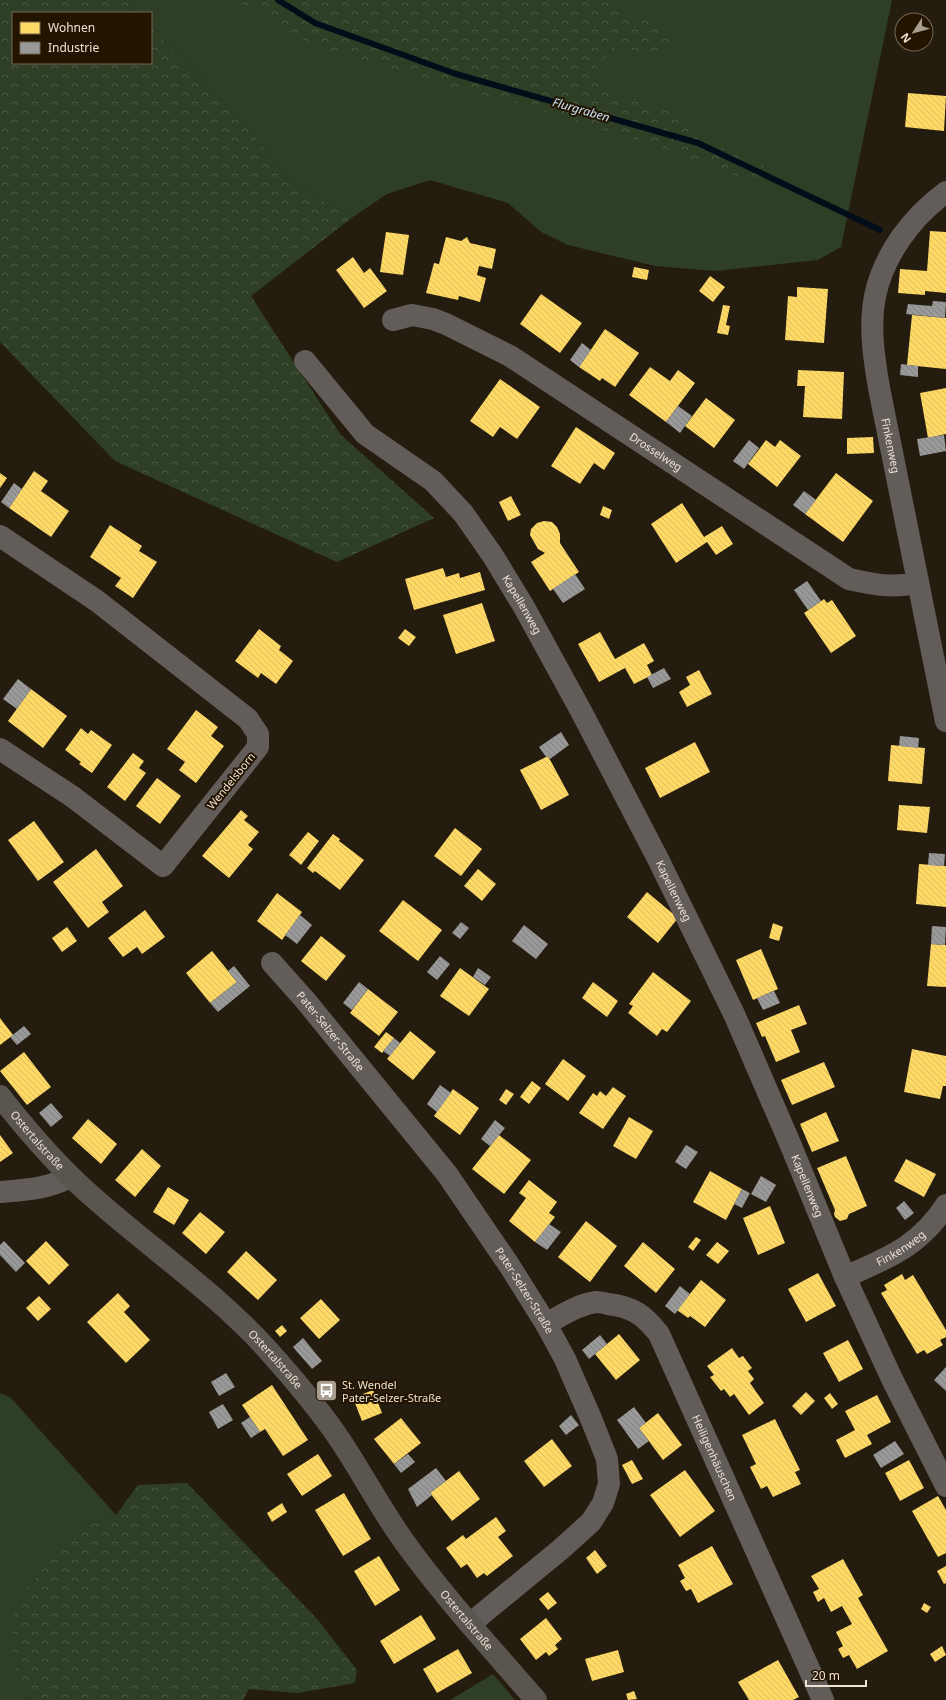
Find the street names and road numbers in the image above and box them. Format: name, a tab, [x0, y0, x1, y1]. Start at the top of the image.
street label: Finkenweg	[878, 417, 904, 474]
street label: Drosselweg	[627, 429, 685, 474]
street label: Kapellenweg	[499, 572, 545, 637]
street label: Wendelsborn	[203, 749, 258, 812]
street label: Kapellenweg	[653, 858, 695, 924]
street label: Pater-Selzer-Straße	[294, 988, 368, 1074]
street label: Ostertalstraße	[7, 1107, 68, 1173]
street label: Kapellenweg	[788, 1152, 827, 1219]
street label: Finkenweg	[874, 1226, 928, 1269]
street label: Pater-Selzer-Straße	[492, 1244, 558, 1336]
street label: Ostertalstraße	[245, 1326, 306, 1392]
street label: Heiligenhäuschen	[689, 1412, 741, 1503]
street label: Ostertalstraße	[437, 1586, 497, 1653]

